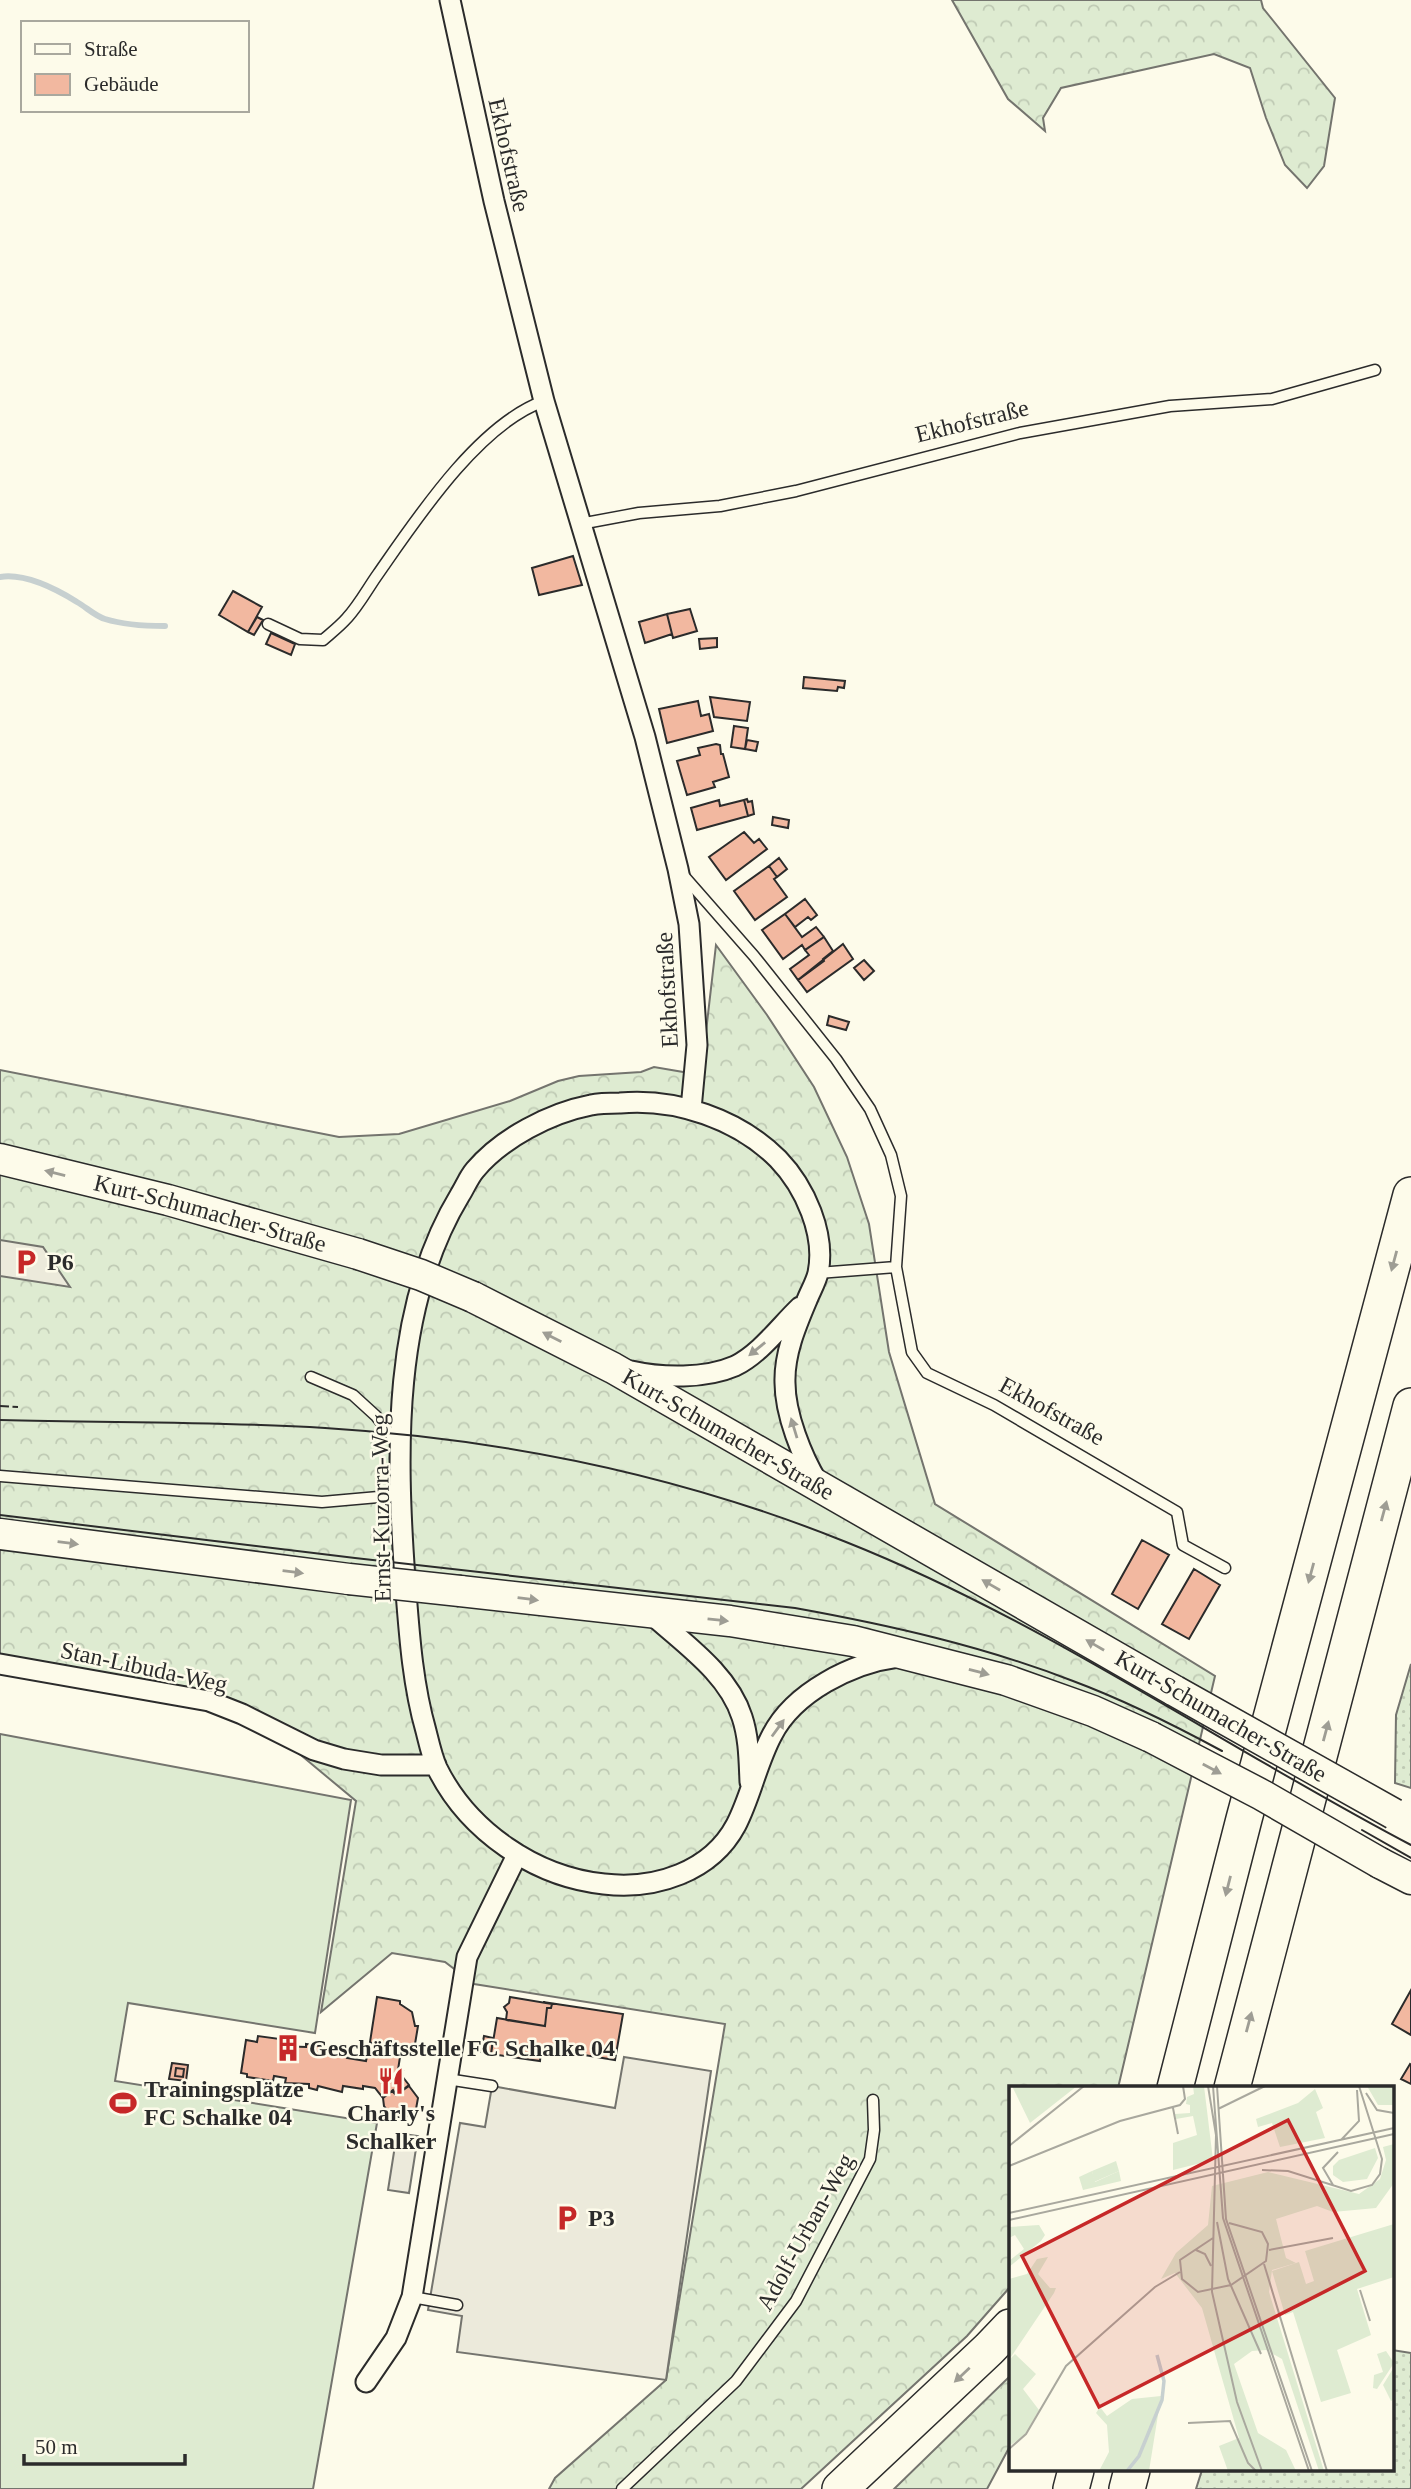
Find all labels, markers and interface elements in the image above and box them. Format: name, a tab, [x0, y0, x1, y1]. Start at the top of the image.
legend	[21, 21, 248, 112]
text: Straße	[84, 37, 138, 61]
text: Gebäude	[84, 72, 159, 96]
street label: Ekhofstraße	[483, 96, 535, 214]
street label: Ekhofstraße	[913, 394, 1031, 448]
street label: Ekhofstraße	[651, 931, 683, 1049]
one-way arrow	[44, 1167, 66, 1178]
street label: Kurt-Schumacher-Straße	[91, 1169, 329, 1257]
parking icon: P6	[11, 1247, 41, 1277]
place label: P6	[47, 1249, 74, 1275]
one-way arrow	[1388, 1251, 1398, 1272]
one-way arrow	[542, 1331, 562, 1342]
one-way arrow	[749, 1341, 766, 1356]
street label: Kurt-Schumacher-Straße	[618, 1363, 839, 1505]
street label: Ekhofstraße	[995, 1372, 1109, 1450]
street label: Ernst-Kuzorra-Weg	[366, 1413, 396, 1603]
one-way arrow	[789, 1417, 799, 1438]
one-way arrow	[1379, 1500, 1389, 1521]
one-way arrow	[57, 1538, 79, 1549]
one-way arrow	[1305, 1563, 1315, 1584]
one-way arrow	[282, 1567, 304, 1578]
one-way arrow	[981, 1579, 1000, 1591]
one-way arrow	[517, 1593, 539, 1604]
one-way arrow	[707, 1614, 729, 1625]
street label: Stan-Libuda-Weg	[58, 1637, 230, 1697]
one-way arrow	[1085, 1639, 1105, 1651]
street label: Kurt-Schumacher-Straße	[1111, 1645, 1331, 1787]
one-way arrow	[969, 1668, 990, 1678]
one-way arrow	[771, 1719, 785, 1737]
one-way arrow	[1321, 1720, 1332, 1742]
one-way arrow	[1202, 1762, 1222, 1774]
one-way arrow	[1222, 1875, 1233, 1897]
one-way arrow	[1244, 2011, 1255, 2033]
building icon: Geschäftsstelle FC Schalke 04	[273, 2033, 303, 2063]
place label: Geschäftsstelle FC Schalke 04	[309, 2035, 615, 2061]
restaurant icon: Charly's Schalker	[376, 2066, 406, 2096]
place label: Trainingsplätze FC Schalke 04	[144, 2076, 304, 2130]
inset map	[1009, 2086, 1394, 2472]
sports icon: Trainingsplätze FC Schalke 04	[108, 2088, 138, 2118]
place label: Charly's Schalker	[346, 2100, 437, 2154]
street label: Adolf-Urban-Weg	[751, 2149, 859, 2315]
parking icon: P3	[552, 2203, 582, 2233]
place label: P3	[588, 2205, 615, 2231]
one-way arrow	[954, 2367, 971, 2383]
scale bar	[24, 2422, 186, 2466]
text: 50 m	[35, 2435, 78, 2459]

